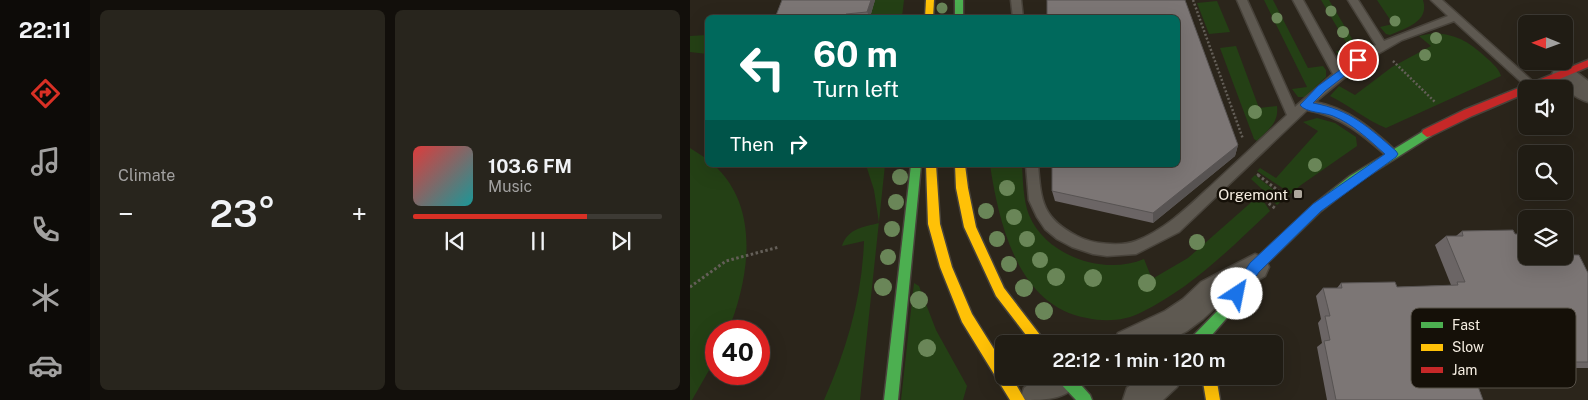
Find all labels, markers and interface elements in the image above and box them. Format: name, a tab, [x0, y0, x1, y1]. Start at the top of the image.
north arrow	[1518, 15, 1572, 70]
map controls	[1518, 15, 1573, 265]
text: 22:11	[19, 17, 71, 43]
text: 60 m	[813, 34, 898, 75]
icon: left	[730, 35, 795, 100]
pin	[1337, 39, 1379, 81]
icon: arrive	[1344, 46, 1372, 74]
icon: directions	[28, 76, 63, 111]
text: Turn left	[813, 76, 899, 102]
button: sound	[1518, 80, 1573, 135]
icon: right	[784, 130, 812, 158]
text: Then	[730, 133, 774, 155]
icon: music	[28, 144, 63, 179]
button: search	[1518, 145, 1573, 200]
text: 103.6 FM	[488, 155, 572, 177]
text: Climate	[118, 166, 175, 185]
text: Music	[488, 177, 532, 196]
place label: Orgemont	[1218, 186, 1288, 203]
marker: Orgemont	[1292, 188, 1304, 200]
text: 23°	[210, 191, 275, 236]
text: −	[118, 197, 134, 230]
text: +	[351, 197, 367, 230]
button: layers	[1518, 210, 1573, 265]
icon: phone	[28, 212, 63, 247]
icon: previous	[441, 227, 469, 255]
icon: pause	[524, 227, 552, 255]
icon: next	[607, 227, 635, 255]
position arrow	[1210, 267, 1262, 319]
icon: climate	[28, 280, 63, 315]
legend	[1411, 308, 1576, 388]
text: Fast	[1452, 317, 1480, 333]
speed limit sign: 40	[705, 320, 770, 385]
text: Slow	[1452, 339, 1484, 355]
icon: car	[28, 348, 63, 383]
text: 22:12 · 1 min · 120 m	[1053, 349, 1225, 371]
text: Jam	[1452, 362, 1477, 378]

